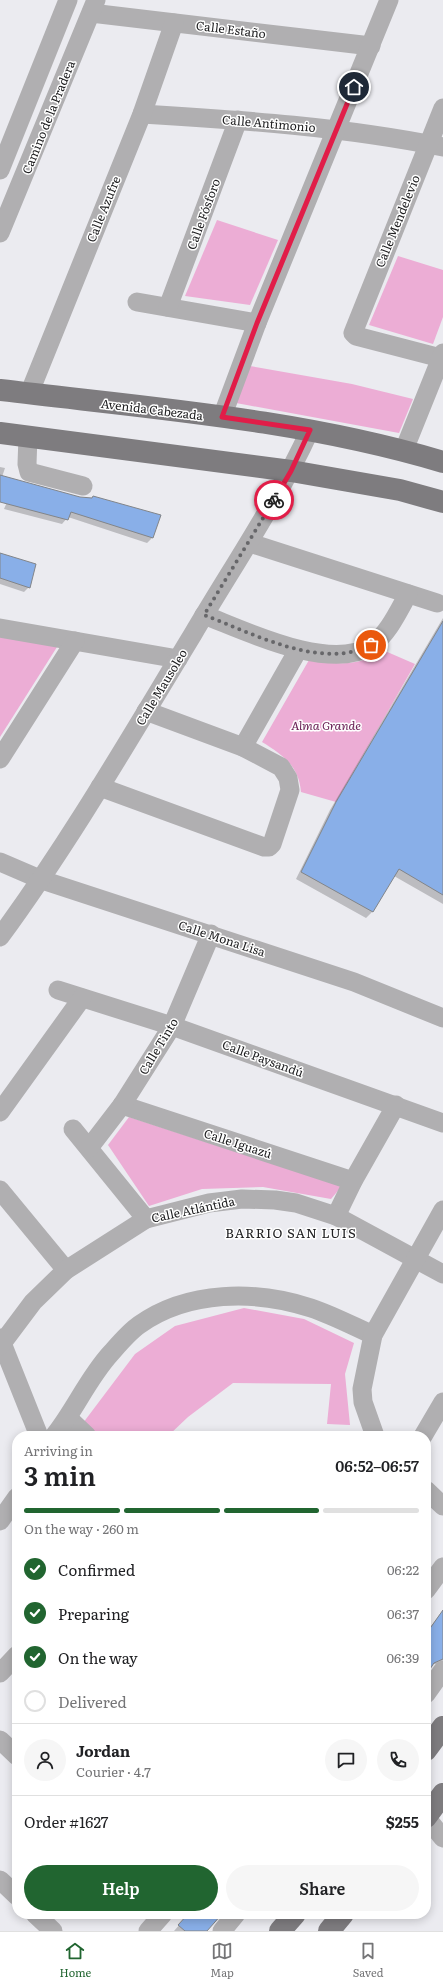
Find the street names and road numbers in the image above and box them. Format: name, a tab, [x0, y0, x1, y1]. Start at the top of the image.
street label: Calle Estaño	[195, 16, 267, 42]
street label: Camino de la Pradera	[17, 57, 79, 177]
street label: Calle Antimonio	[222, 110, 316, 136]
street label: Calle Mendelevio	[370, 172, 424, 270]
street label: Calle Azufre	[82, 173, 124, 245]
street label: Calle Fósforo	[182, 176, 224, 252]
street label: Avenida Cabezada	[100, 394, 205, 424]
street label: Calle Mausoleo	[131, 645, 191, 729]
street label: Calle Mona Lisa	[176, 915, 268, 961]
street label: Calle Tinto	[134, 1014, 182, 1078]
street label: Calle Paysandú	[220, 1035, 307, 1081]
street label: Calle Iguazú	[202, 1124, 275, 1163]
street label: Calle Atlántida	[150, 1191, 237, 1227]

